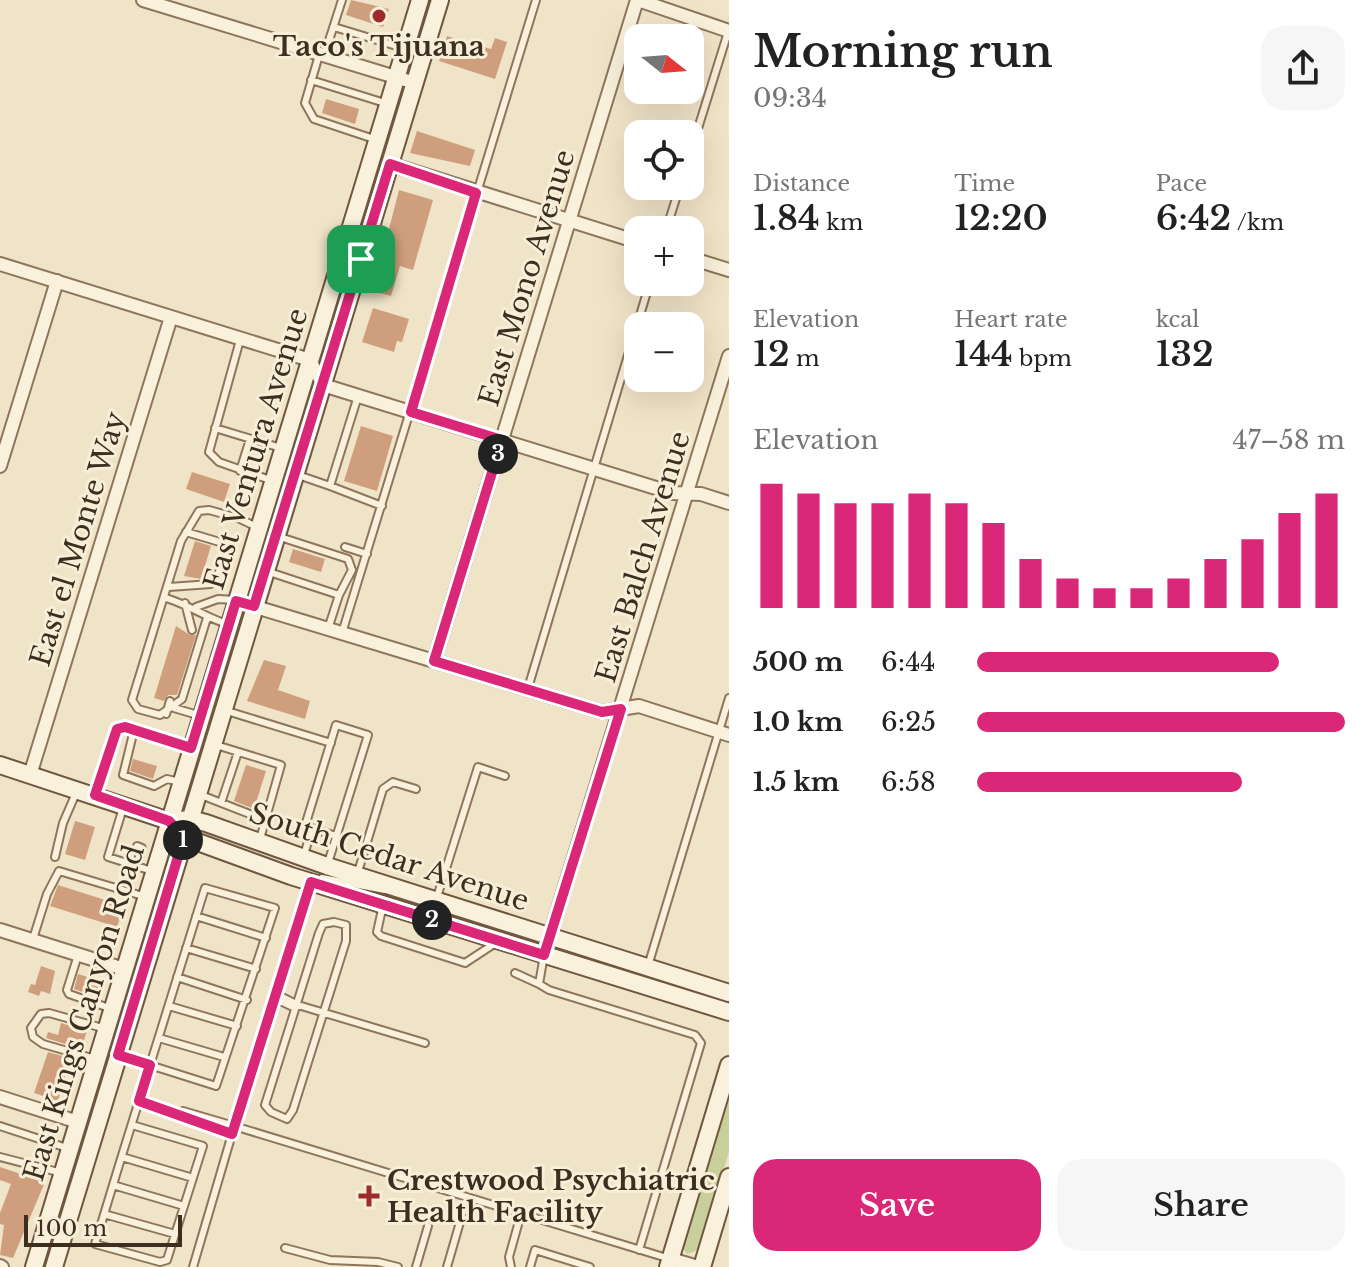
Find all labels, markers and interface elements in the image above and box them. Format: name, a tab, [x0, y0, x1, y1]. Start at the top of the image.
marker: Taco's Tijuana	[370, 7, 388, 25]
north arrow	[624, 24, 704, 104]
map controls	[624, 24, 704, 392]
text: Morning run	[753, 24, 1053, 79]
button: share	[1261, 26, 1345, 110]
place label: Taco's Tijuana	[273, 29, 485, 64]
text: 09:34	[753, 82, 827, 114]
button: locate	[624, 120, 704, 200]
street label: East Mono Avenue	[471, 146, 583, 410]
text: Distance	[753, 170, 850, 197]
text: Time	[954, 170, 1015, 197]
text: Pace	[1156, 170, 1207, 197]
text: 1.84	[753, 197, 820, 239]
text: 12:20	[954, 197, 1048, 239]
text: 6:42	[1156, 197, 1231, 239]
text: km	[820, 209, 863, 236]
text: /km	[1231, 209, 1284, 236]
button: +	[624, 216, 704, 296]
pin	[327, 225, 395, 293]
icon: arrive	[339, 237, 383, 281]
street label: East Ventura Avenue	[197, 304, 315, 594]
text: Elevation	[753, 306, 859, 333]
text: Heart rate	[954, 306, 1068, 333]
text: kcal	[1156, 306, 1200, 333]
button: −	[624, 312, 704, 392]
text: 12	[753, 333, 790, 375]
text: 144	[954, 333, 1013, 375]
text: 132	[1156, 333, 1214, 375]
text: m	[790, 345, 820, 372]
text: bpm	[1013, 345, 1072, 372]
street label: East el Monte Way	[23, 407, 133, 671]
text: Elevation	[753, 424, 879, 456]
text: 47–58 m	[1232, 424, 1345, 456]
street label: East Balch Avenue	[588, 427, 698, 687]
pin: 3	[478, 434, 518, 474]
text: 3	[491, 440, 505, 467]
text: 500 m	[753, 646, 843, 678]
text: 6:44	[881, 646, 936, 678]
text: 1.0 km	[753, 706, 843, 738]
text: 6:25	[881, 706, 936, 738]
text: 1.5 km	[753, 766, 840, 798]
text: 6:58	[881, 766, 936, 798]
street label: South Cedar Avenue	[245, 795, 533, 919]
pin: 1	[163, 820, 203, 860]
text: 1	[178, 826, 188, 853]
street label: East Kings Canyon Road	[16, 841, 152, 1185]
pin: 2	[412, 900, 452, 940]
text: 2	[425, 906, 439, 933]
button: Save	[753, 1159, 1041, 1251]
button: Share	[1057, 1159, 1345, 1251]
place label: Crestwood Psychiatric Health Facility	[387, 1163, 715, 1230]
marker: Crestwood Psychiatric Health Facility	[358, 1185, 380, 1207]
scale bar	[24, 1211, 182, 1247]
text: 100 m	[36, 1215, 107, 1242]

